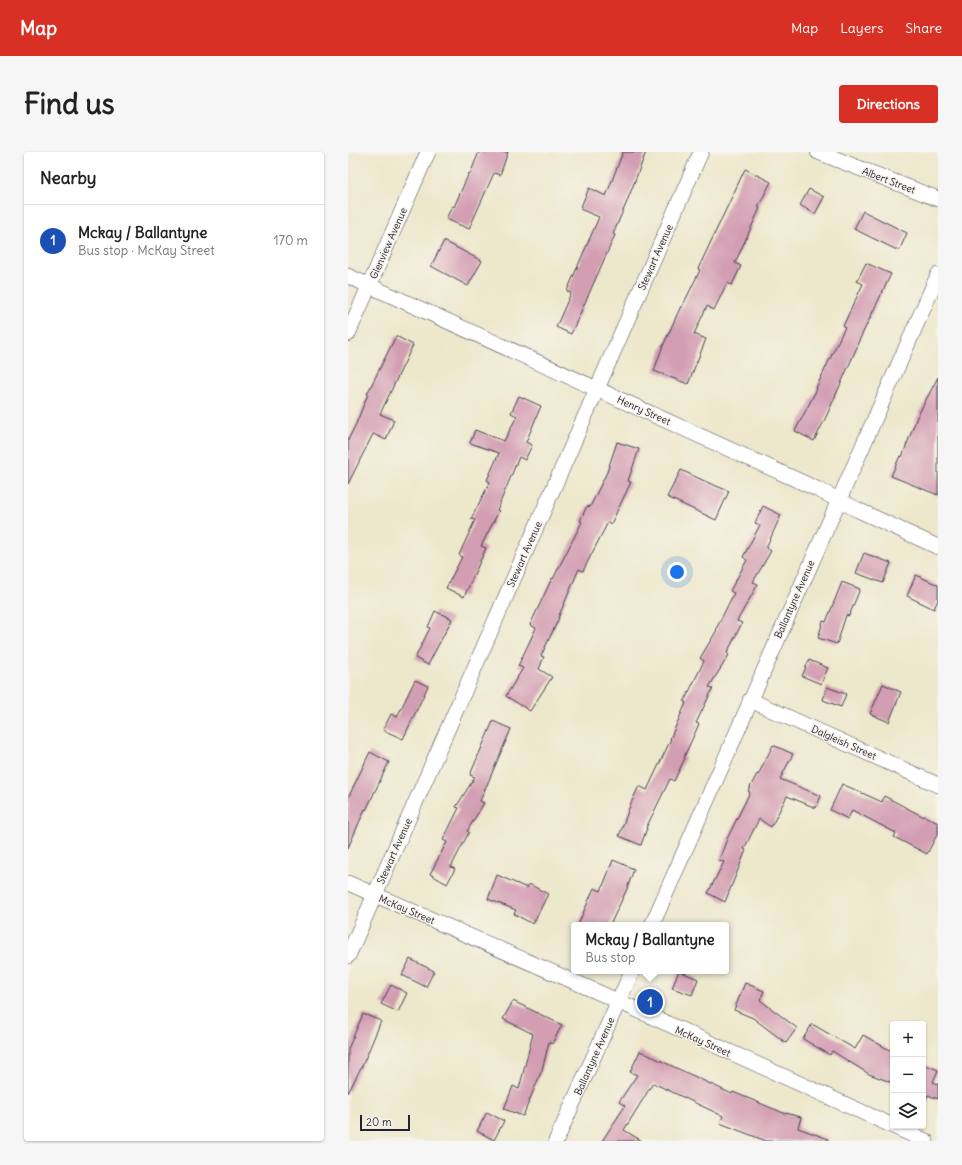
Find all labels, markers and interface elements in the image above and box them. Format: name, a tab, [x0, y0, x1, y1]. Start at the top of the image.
text: Map	[20, 16, 57, 40]
text: Map	[791, 19, 818, 37]
text: Layers	[840, 19, 883, 37]
text: Share	[905, 19, 942, 37]
button: Directions	[839, 85, 938, 123]
text: Find us	[24, 86, 115, 122]
street label: Albert Street	[860, 164, 918, 197]
text: Nearby	[40, 167, 96, 189]
street label: Glenview Avenue	[367, 205, 410, 281]
street label: Stewart Avenue	[635, 222, 676, 292]
text: Mckay / Ballantyne	[78, 223, 207, 242]
text: 1	[50, 232, 56, 249]
text: 170 m	[273, 232, 308, 249]
text: Bus stop · McKay Street	[78, 242, 215, 259]
street label: Henry Street	[615, 393, 673, 428]
street label: Stewart Avenue	[504, 519, 545, 589]
street label: Ballantyne Avenue	[771, 558, 818, 640]
your location	[667, 562, 687, 582]
street label: Dalgleish Street	[809, 722, 879, 763]
street label: Stewart Avenue	[374, 816, 415, 886]
street label: McKay Street	[377, 892, 437, 927]
popup	[571, 922, 729, 974]
text: Mckay / Ballantyne	[585, 930, 715, 949]
text: Bus stop	[585, 949, 635, 966]
pin: 1	[637, 987, 663, 1017]
street label: Ballantyne Avenue	[571, 1015, 618, 1097]
map controls	[890, 1021, 926, 1129]
button: +	[890, 1021, 926, 1057]
street label: McKay Street	[673, 1023, 733, 1060]
button: −	[890, 1057, 926, 1093]
button: layers	[890, 1093, 926, 1129]
scale bar	[360, 1113, 410, 1132]
text: 20 m	[366, 1115, 392, 1129]

